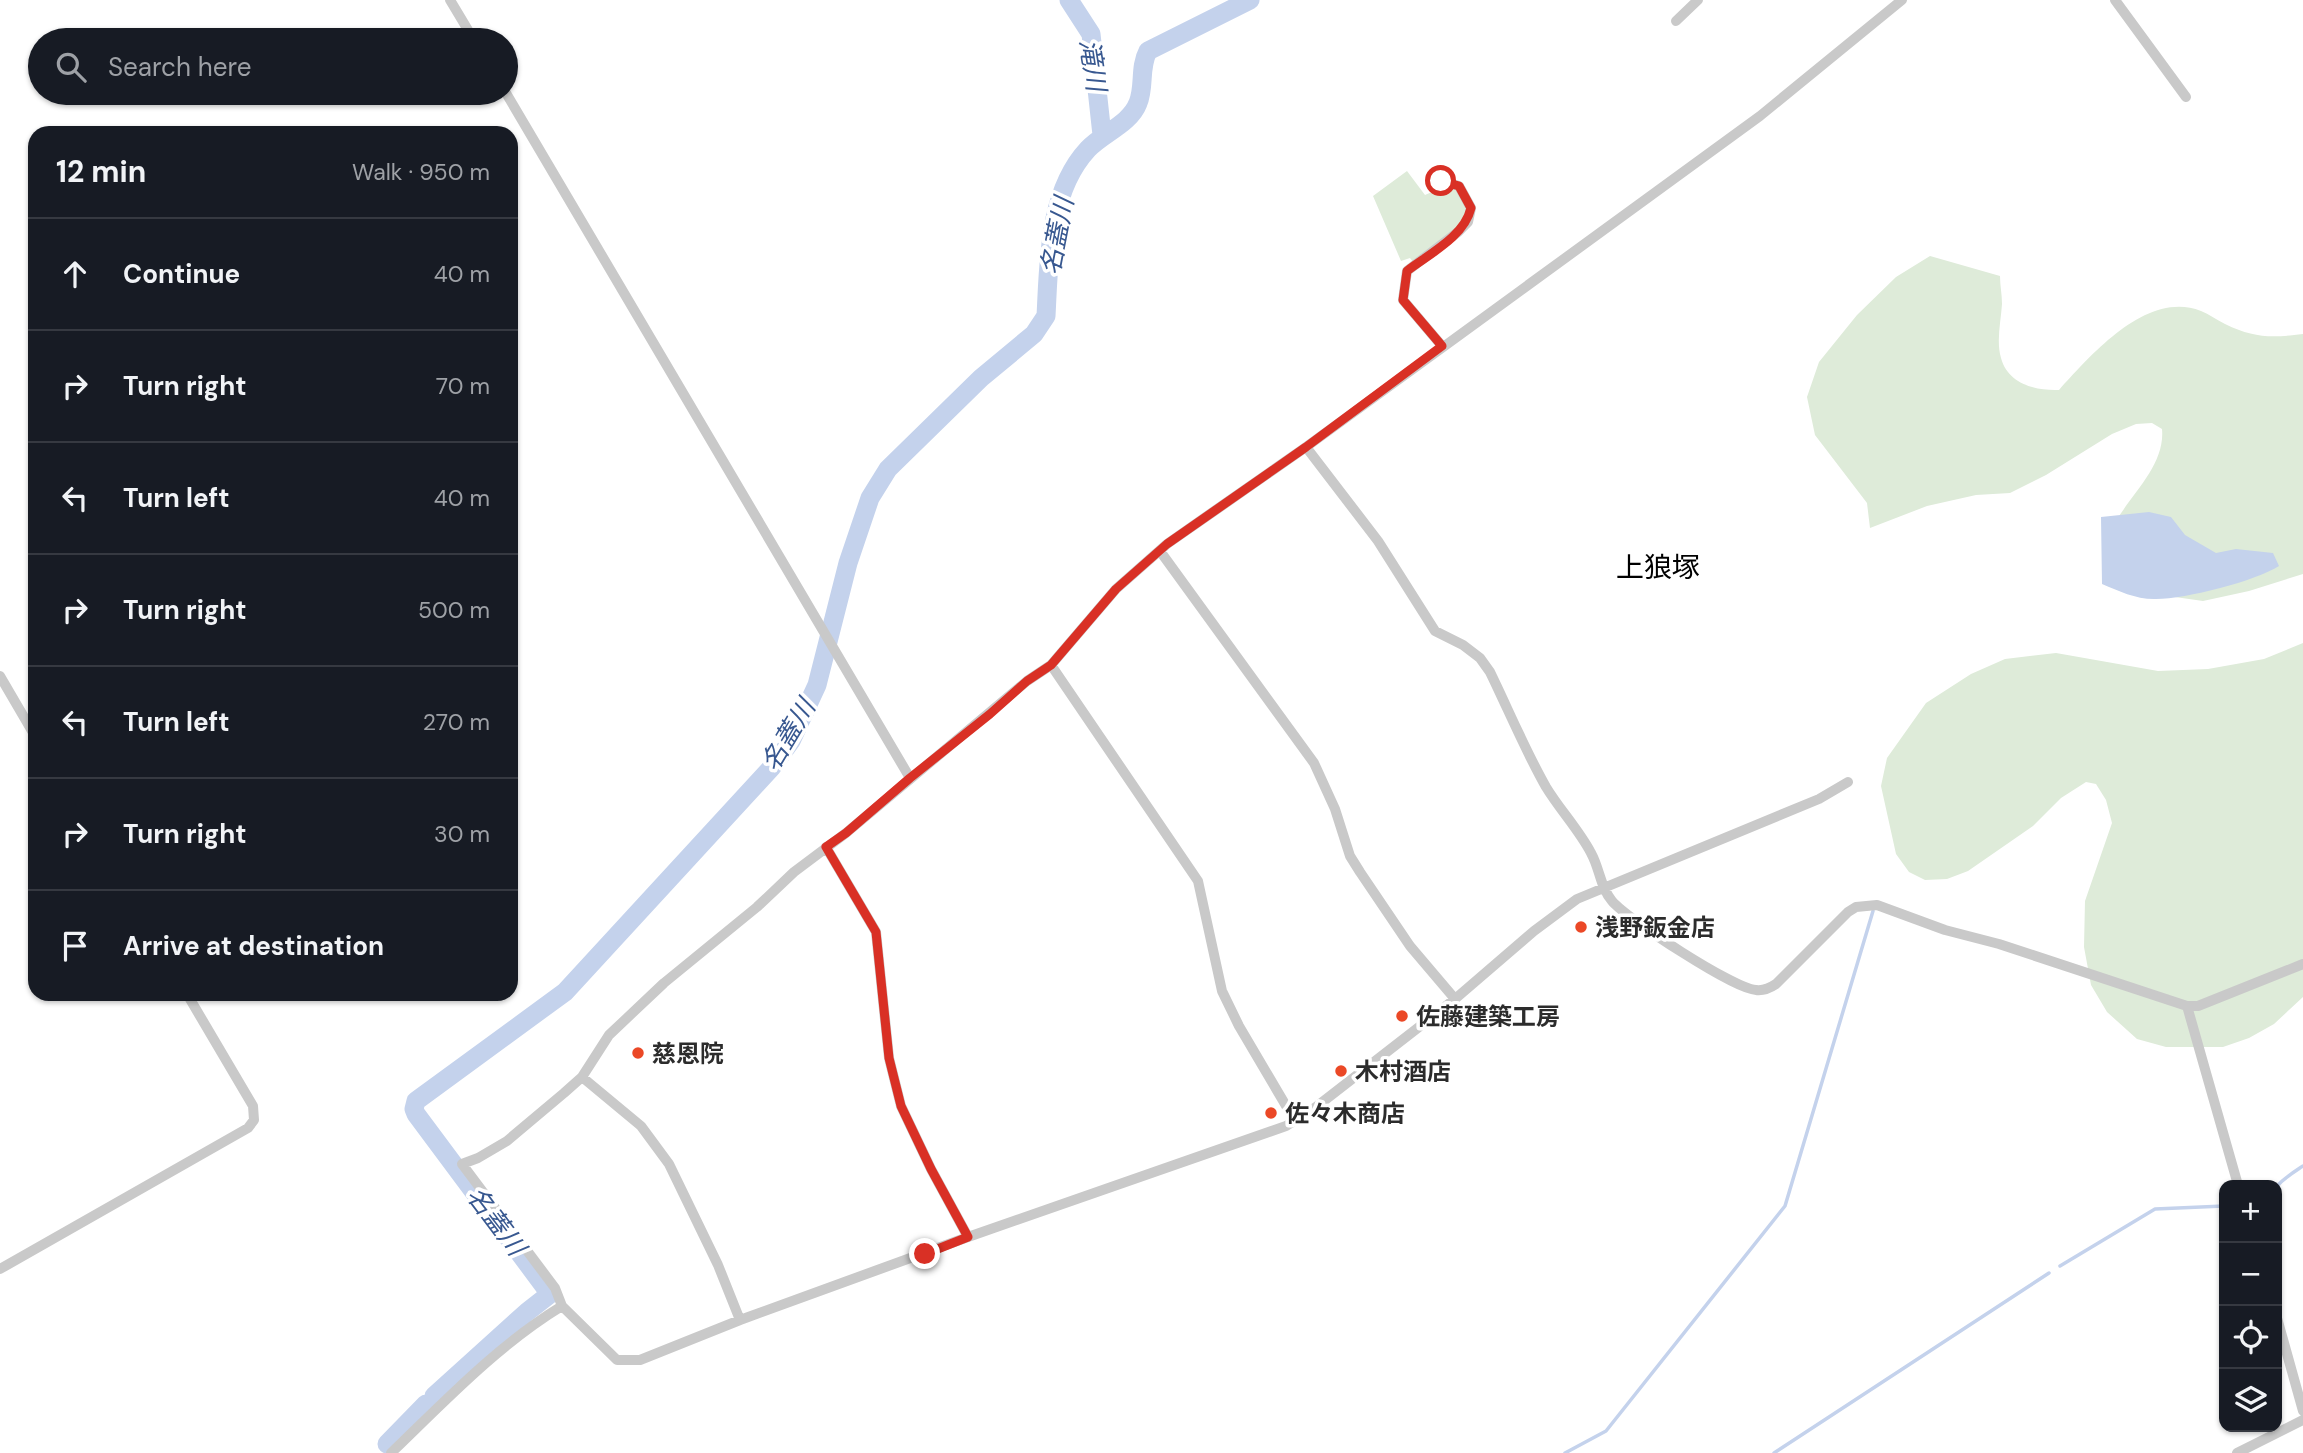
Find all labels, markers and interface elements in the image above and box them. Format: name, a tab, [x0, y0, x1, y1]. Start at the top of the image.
search box	[28, 28, 518, 105]
water label: 滝川	[1072, 37, 1114, 96]
icon: search	[52, 48, 90, 86]
text: Search here	[108, 50, 251, 84]
text: 12 min	[56, 152, 146, 191]
text: Walk · 950 m	[352, 157, 490, 187]
route start	[1425, 165, 1456, 196]
water label: 名蓋川	[1033, 192, 1082, 278]
icon: ahead	[56, 255, 94, 293]
text: Continue	[123, 257, 240, 291]
text: 40 m	[434, 259, 490, 289]
icon: right	[56, 367, 94, 405]
text: Turn right	[123, 369, 247, 403]
text: 70 m	[436, 371, 490, 401]
icon: left	[56, 479, 94, 517]
text: Turn left	[123, 481, 230, 515]
text: 40 m	[434, 483, 490, 513]
district label: 上狼塚	[1616, 549, 1700, 586]
icon: right	[56, 591, 94, 629]
text: Turn right	[123, 593, 247, 627]
text: 500 m	[418, 595, 490, 625]
water label: 名蓋川	[753, 690, 824, 777]
icon: left	[56, 703, 94, 741]
text: Turn left	[123, 705, 230, 739]
text: 270 m	[423, 707, 490, 737]
icon: right	[56, 815, 94, 853]
text: Turn right	[123, 817, 247, 851]
text: 30 m	[434, 819, 490, 849]
place label: 浅野鈑金店	[1595, 912, 1715, 943]
marker: 浅野鈑金店	[1573, 919, 1589, 935]
icon: arrive	[56, 927, 94, 965]
text: Arrive at destination	[123, 929, 384, 963]
place label: 佐藤建築工房	[1416, 1001, 1560, 1032]
marker: 佐藤建築工房	[1394, 1008, 1410, 1024]
place label: 慈恩院	[652, 1038, 724, 1069]
marker: 慈恩院	[630, 1045, 646, 1061]
place label: 木村酒店	[1355, 1056, 1451, 1087]
marker: 木村酒店	[1333, 1063, 1349, 1079]
place label: 佐々木商店	[1285, 1098, 1405, 1129]
marker: 佐々木商店	[1263, 1105, 1279, 1121]
water label: 名蓋川	[459, 1180, 535, 1265]
map controls	[2219, 1180, 2282, 1432]
button: +	[2219, 1180, 2282, 1243]
route end	[909, 1238, 940, 1269]
button: −	[2219, 1243, 2282, 1306]
button: locate	[2219, 1306, 2282, 1369]
button: layers	[2219, 1369, 2282, 1432]

